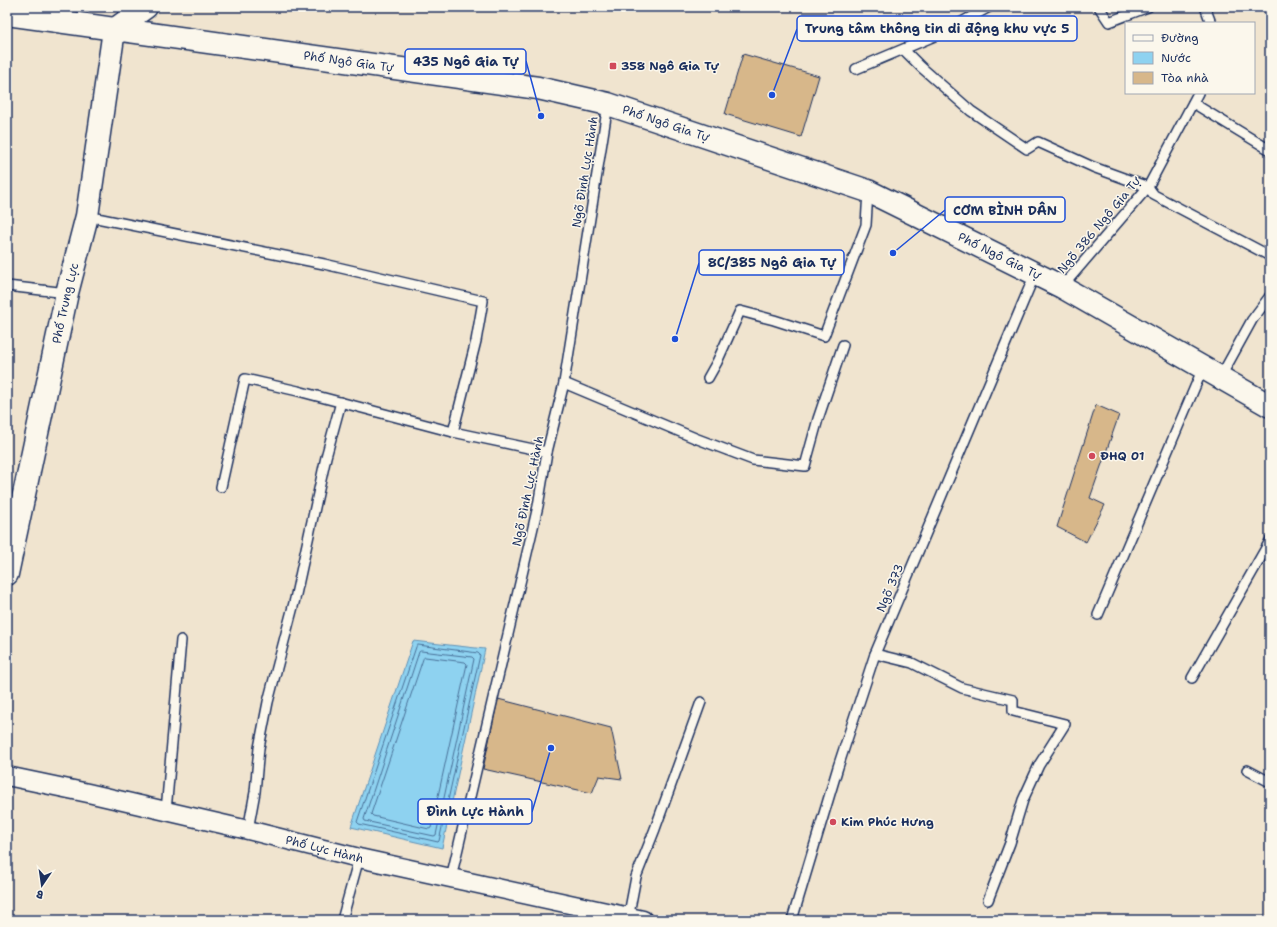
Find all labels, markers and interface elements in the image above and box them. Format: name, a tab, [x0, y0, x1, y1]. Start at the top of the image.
callout: Trung tâm thông tin di động khu vực 5	[797, 16, 1077, 41]
text: Trung tâm thông tin di động khu vực 5	[805, 20, 1069, 37]
legend	[1125, 22, 1255, 94]
text: Đường	[1161, 30, 1199, 46]
street label: Phố Ngô Gia Tự	[303, 47, 395, 76]
callout: 435 Ngô Gia Tự	[405, 49, 526, 74]
text: Nước	[1161, 50, 1191, 66]
text: 435 Ngô Gia Tự	[413, 53, 520, 70]
place label: 358 Ngô Gia Tự	[621, 58, 720, 74]
marker: 358 Ngô Gia Tự	[608, 61, 618, 71]
text: Tòa nhà	[1161, 70, 1209, 86]
street label: Phố Ngô Gia Tự	[620, 101, 712, 145]
street label: Ngõ Đình Lực Hành	[568, 115, 602, 229]
street label: Ngõ 386 Ngô Gia Tự	[1054, 173, 1144, 277]
callout: CƠM BÌNH DÂN	[945, 197, 1065, 222]
text: CƠM BÌNH DÂN	[953, 201, 1057, 219]
street label: Phố Ngô Gia Tự	[955, 229, 1044, 284]
callout: 8C/385 Ngô Gia Tự	[699, 250, 844, 275]
text: 8C/385 Ngô Gia Tự	[708, 254, 837, 271]
street label: Phố Trung Lực	[48, 261, 82, 345]
street label: Ngõ Đình Lực Hành	[508, 434, 548, 548]
place label: ĐHQ 01	[1100, 448, 1144, 464]
marker: ĐHQ 01	[1087, 451, 1097, 461]
street label: Ngõ 373	[873, 561, 907, 615]
callout: Đình Lực Hành	[418, 799, 532, 824]
text: Đình Lực Hành	[426, 803, 524, 820]
place label: Kim Phúc Hưng	[841, 814, 934, 830]
marker: Kim Phúc Hưng	[828, 817, 838, 827]
street label: Phố Lực Hành	[284, 832, 365, 867]
north arrow	[22, 865, 62, 905]
text: B	[35, 886, 45, 902]

